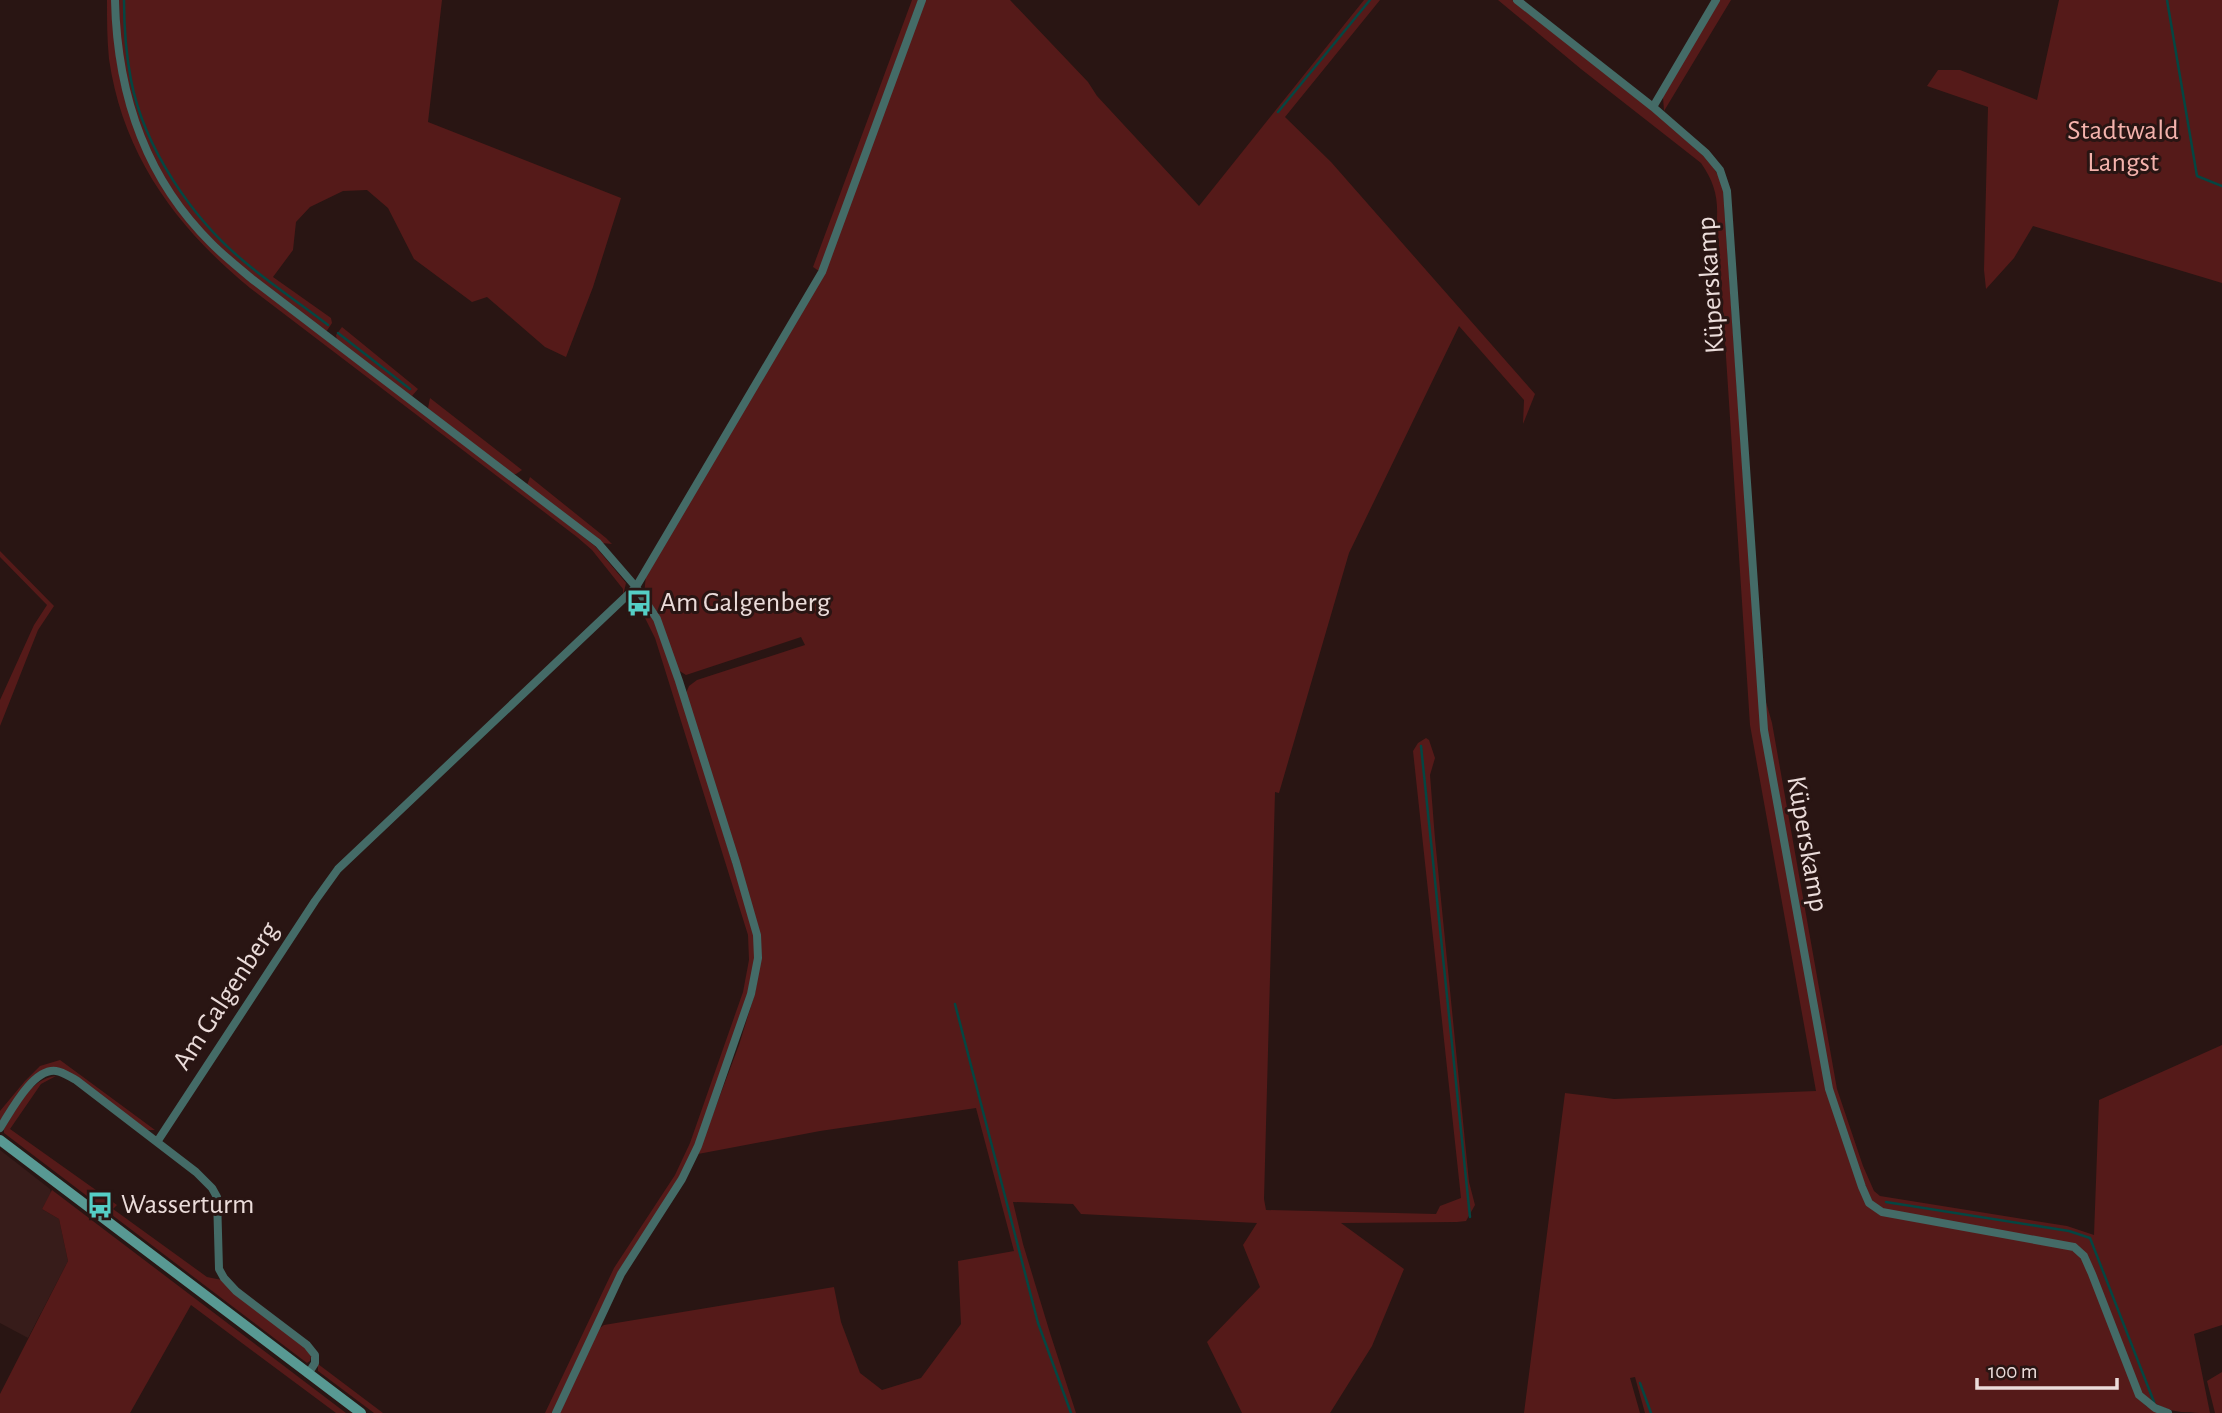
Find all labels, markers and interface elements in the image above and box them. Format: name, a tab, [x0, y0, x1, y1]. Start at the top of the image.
park label: Stadtwald Langst	[2067, 117, 2179, 177]
street label: Küperskamp	[1692, 216, 1730, 354]
bus stop icon: Am Galgenberg	[624, 588, 654, 618]
place label: Am Galgenberg	[660, 589, 831, 617]
street label: Küperskamp	[1781, 774, 1833, 914]
street label: Am Galgenberg	[168, 917, 284, 1075]
bus stop icon: Wasserturm	[85, 1190, 115, 1220]
place label: Wasserturm	[121, 1191, 254, 1219]
scale bar	[1977, 1346, 2117, 1390]
text: 100 m	[1988, 1361, 2038, 1382]

